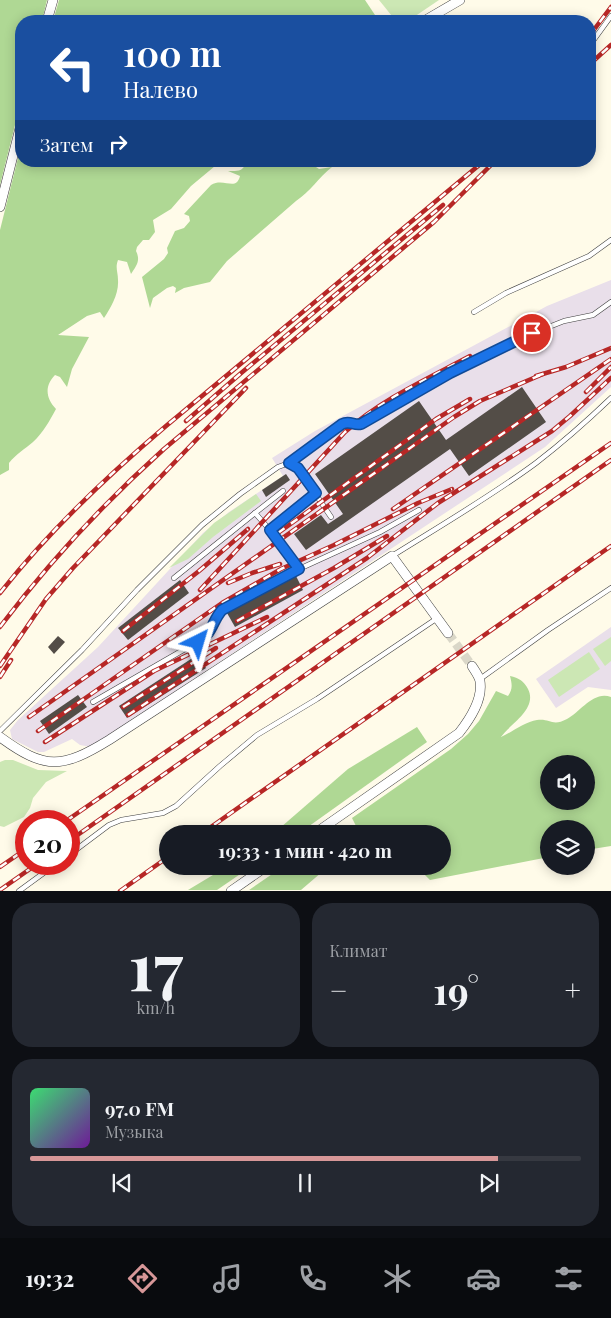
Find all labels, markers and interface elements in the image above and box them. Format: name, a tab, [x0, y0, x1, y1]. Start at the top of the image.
text: 100 m	[123, 29, 221, 76]
icon: left	[40, 35, 105, 100]
text: Налево	[123, 74, 198, 104]
icon: right	[104, 130, 132, 158]
text: Затем	[40, 131, 94, 157]
pin	[511, 312, 553, 354]
icon: arrive	[518, 319, 546, 347]
position arrow	[171, 615, 223, 667]
map controls	[540, 755, 595, 875]
button: sound	[540, 755, 595, 810]
speed limit sign: 20	[15, 810, 80, 875]
button: layers	[540, 820, 595, 875]
text: 19:33 · 1 мин · 420 m	[218, 837, 392, 863]
text: 17	[129, 921, 183, 1007]
text: Климат	[330, 940, 388, 961]
text: 19°	[433, 964, 479, 1015]
text: −	[330, 971, 348, 1008]
text: +	[565, 971, 581, 1008]
text: km/h	[137, 997, 175, 1018]
text: 97.0 FM	[105, 1095, 174, 1121]
text: Музыка	[105, 1121, 164, 1142]
icon: previous	[108, 1169, 136, 1197]
icon: pause	[291, 1169, 319, 1197]
icon: next	[475, 1169, 503, 1197]
icon: directions	[125, 1261, 160, 1296]
icon: music	[210, 1261, 245, 1296]
icon: phone	[295, 1261, 330, 1296]
icon: climate	[380, 1261, 415, 1296]
icon: car	[466, 1261, 501, 1296]
icon: filters	[551, 1261, 586, 1296]
text: 19:32	[25, 1263, 74, 1293]

